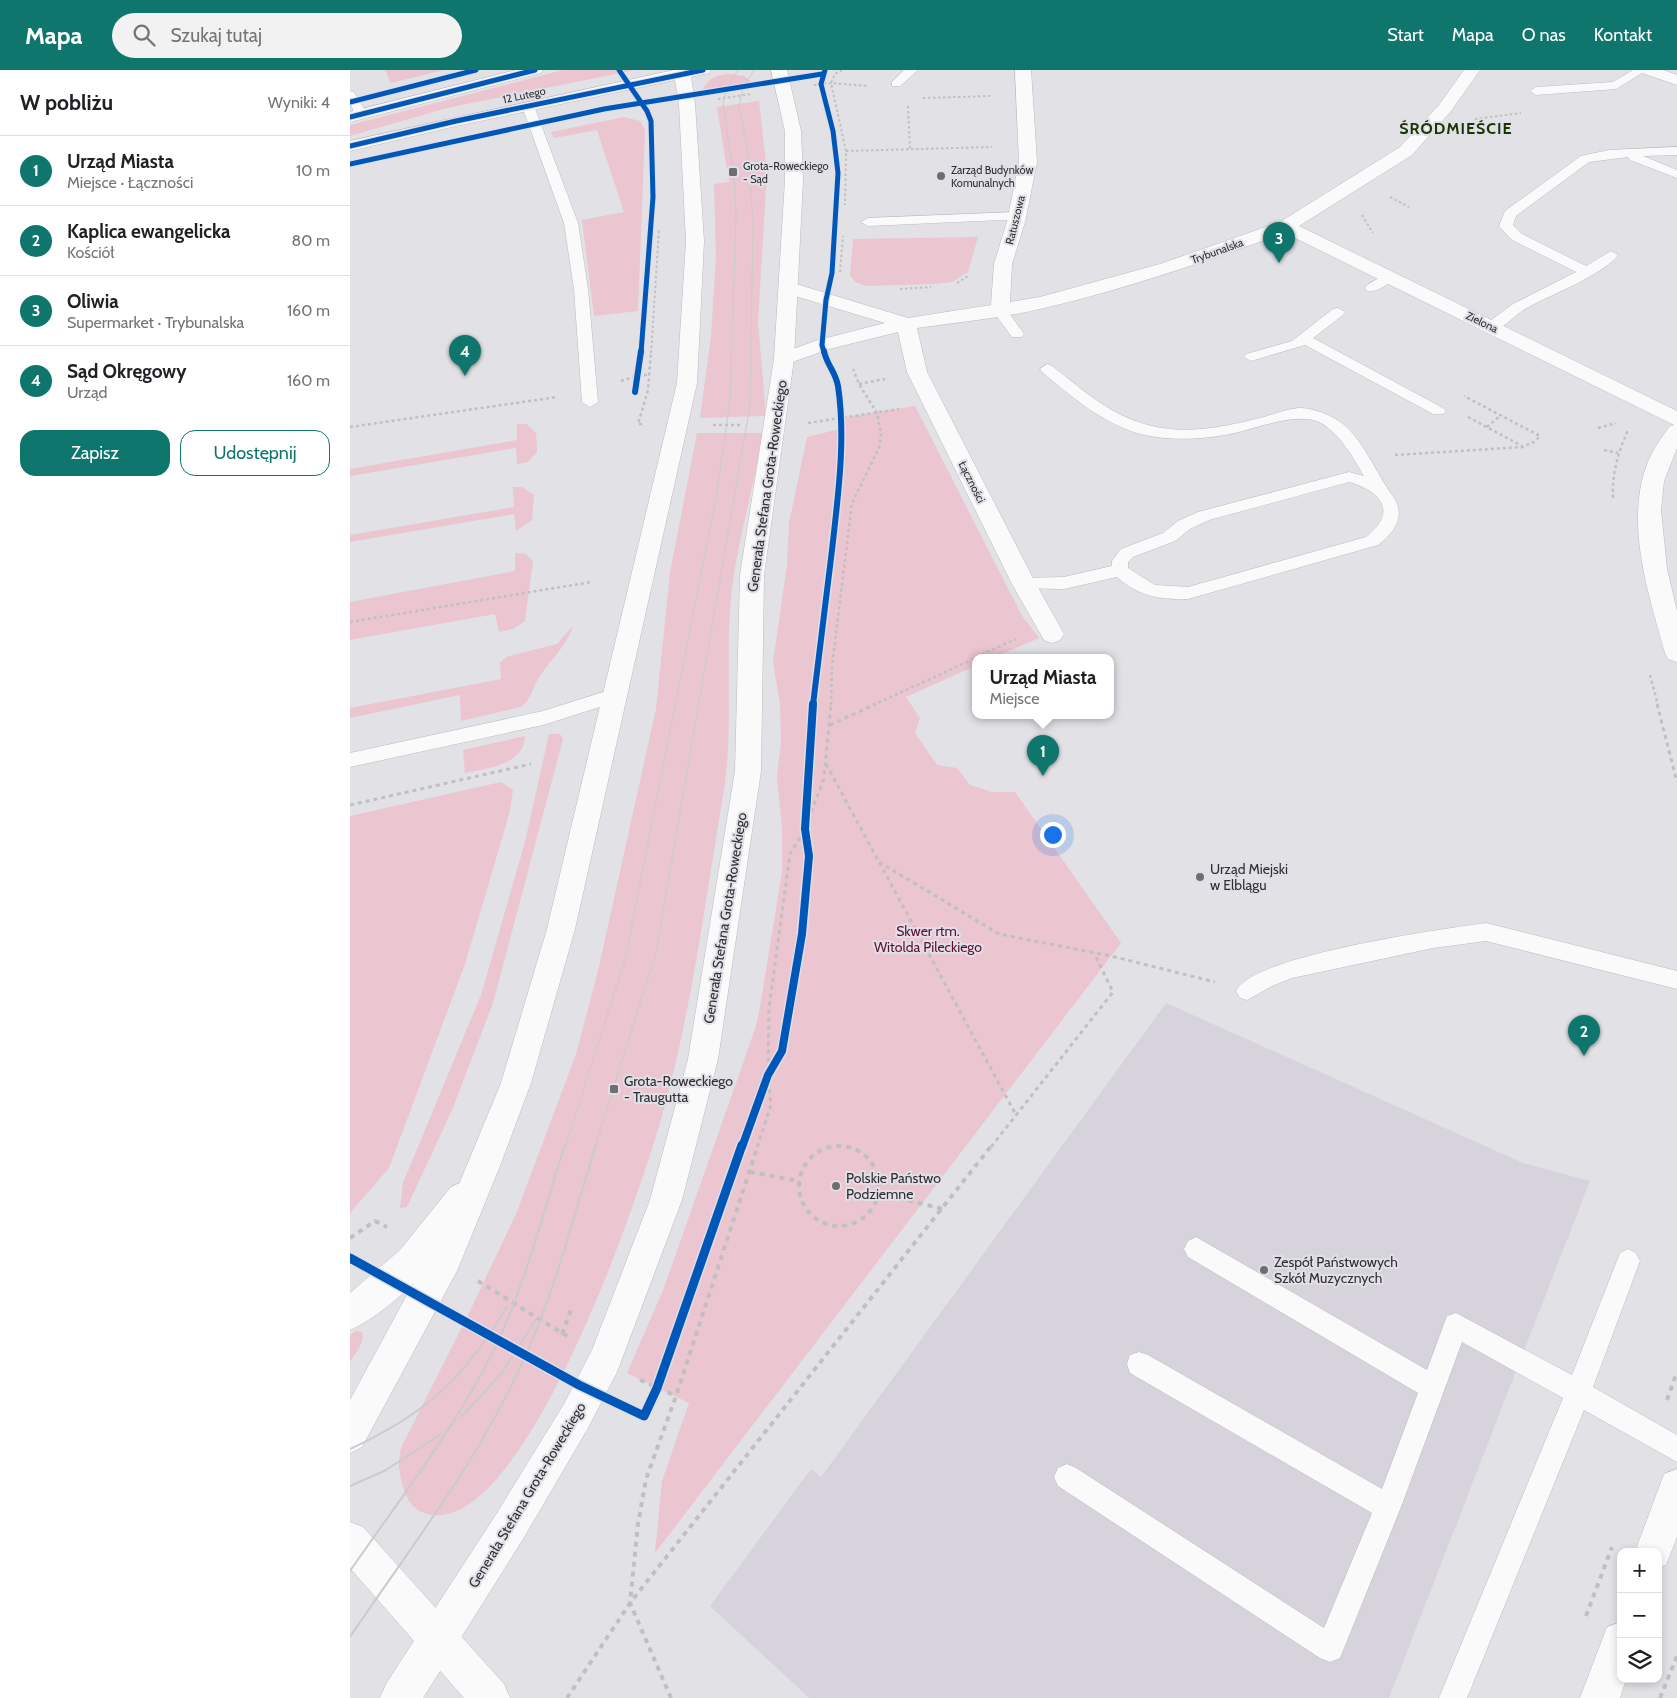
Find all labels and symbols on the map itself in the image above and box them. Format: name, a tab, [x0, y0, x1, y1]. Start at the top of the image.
street label: 12 Lutego	[501, 84, 547, 106]
district label: ŚRÓDMIEŚCIE	[1399, 119, 1513, 138]
place label: Grota-Roweckiego - Sąd	[743, 159, 829, 186]
place label: Zarząd Budynków Komunalnych	[951, 163, 1033, 190]
marker: Grota-Roweckiego - Sąd	[727, 166, 739, 178]
marker: Zarząd Budynków Komunalnych	[935, 170, 947, 182]
street label: Ratuszowa	[1002, 193, 1028, 246]
pin: 3	[1263, 222, 1295, 263]
street label: Trybunalska	[1189, 235, 1246, 267]
street label: Zielona	[1464, 308, 1501, 336]
pin: 4	[449, 335, 481, 376]
street label: Generała Stefana Grota-Roweckiego	[743, 379, 791, 593]
street label: Łączności	[956, 459, 988, 505]
pin: 1	[1027, 735, 1059, 776]
street label: Generała Stefana Grota-Roweckiego	[699, 811, 751, 1025]
your location	[1040, 822, 1066, 848]
place label: Urząd Miejski w Elblągu	[1210, 860, 1288, 894]
marker: Urząd Miejski w Elblągu	[1194, 871, 1206, 883]
park label: Skwer rtm. Witolda Pileckiego	[874, 922, 982, 956]
pin: 2	[1568, 1015, 1600, 1056]
place label: Grota-Roweckiego - Traugutta	[624, 1072, 733, 1106]
marker: Grota-Roweckiego - Traugutta	[608, 1083, 620, 1095]
place label: Polskie Państwo Podziemne	[846, 1169, 941, 1203]
marker: Polskie Państwo Podziemne	[830, 1180, 842, 1192]
place label: Zespół Państwowych Szkół Muzycznych	[1274, 1253, 1398, 1287]
marker: Zespół Państwowych Szkół Muzycznych	[1258, 1264, 1270, 1276]
street label: Generała Stefana Grota-Roweckiego	[464, 1399, 590, 1591]

